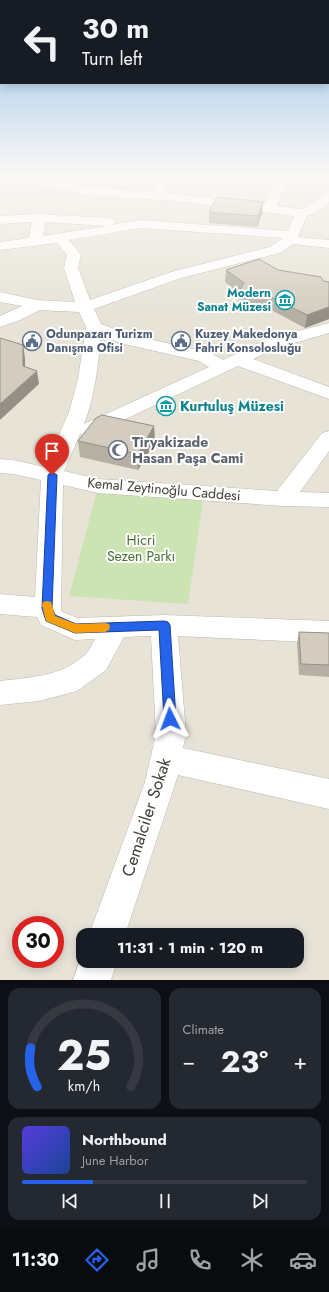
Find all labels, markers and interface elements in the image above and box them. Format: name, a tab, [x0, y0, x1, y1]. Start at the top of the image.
text: 30 m	[82, 8, 149, 49]
icon: left	[16, 16, 68, 68]
text: Turn left	[82, 46, 142, 72]
place label: Modern Sanat Müzesi	[197, 284, 271, 316]
museum icon: Modern Sanat Müzesi	[274, 289, 296, 311]
place label: Odunpazarı Turizm Danışma Ofisi	[46, 325, 153, 357]
place label: Kuzey Makedonya Fahri Konsolosluğu	[195, 325, 301, 357]
public building icon: Odunpazarı Turizm Danışma Ofisi	[21, 330, 43, 352]
public building icon: Kuzey Makedonya Fahri Konsolosluğu	[170, 330, 192, 352]
museum icon: Kurtuluş Müzesi	[155, 395, 177, 417]
place label: Kurtuluş Müzesi	[180, 396, 284, 416]
place label: Tiryakizade Hasan Paşa Cami	[132, 432, 244, 468]
pin	[35, 434, 69, 475]
mosque icon: Tiryakizade Hasan Paşa Cami	[107, 439, 129, 461]
icon: arrive	[41, 440, 63, 462]
street label: Kemal Zeytinoğlu Caddesi	[87, 472, 241, 506]
park label: Hicri Sezen Parkı	[107, 530, 175, 566]
position arrow	[149, 698, 191, 740]
street label: Cemalciler Sokak	[115, 754, 177, 879]
speed limit sign: 30	[12, 916, 64, 968]
text: 11:31 · 1 min · 120 m	[117, 937, 263, 959]
text: Climate	[183, 1020, 224, 1039]
text: 25	[57, 1024, 111, 1085]
text: 23°	[221, 1040, 268, 1083]
text: −	[183, 1045, 195, 1077]
text: +	[293, 1045, 307, 1077]
text: km/h	[68, 1075, 100, 1095]
text: Northbound	[82, 1129, 167, 1151]
text: June Harbor	[82, 1151, 148, 1170]
icon: previous	[59, 1190, 81, 1212]
icon: pause	[154, 1190, 176, 1212]
icon: next	[249, 1190, 271, 1212]
icon: directions	[83, 1246, 111, 1274]
icon: music	[134, 1246, 162, 1274]
icon: phone	[186, 1246, 214, 1274]
icon: climate	[238, 1246, 266, 1274]
icon: car	[289, 1246, 317, 1274]
text: 11:30	[12, 1247, 59, 1273]

